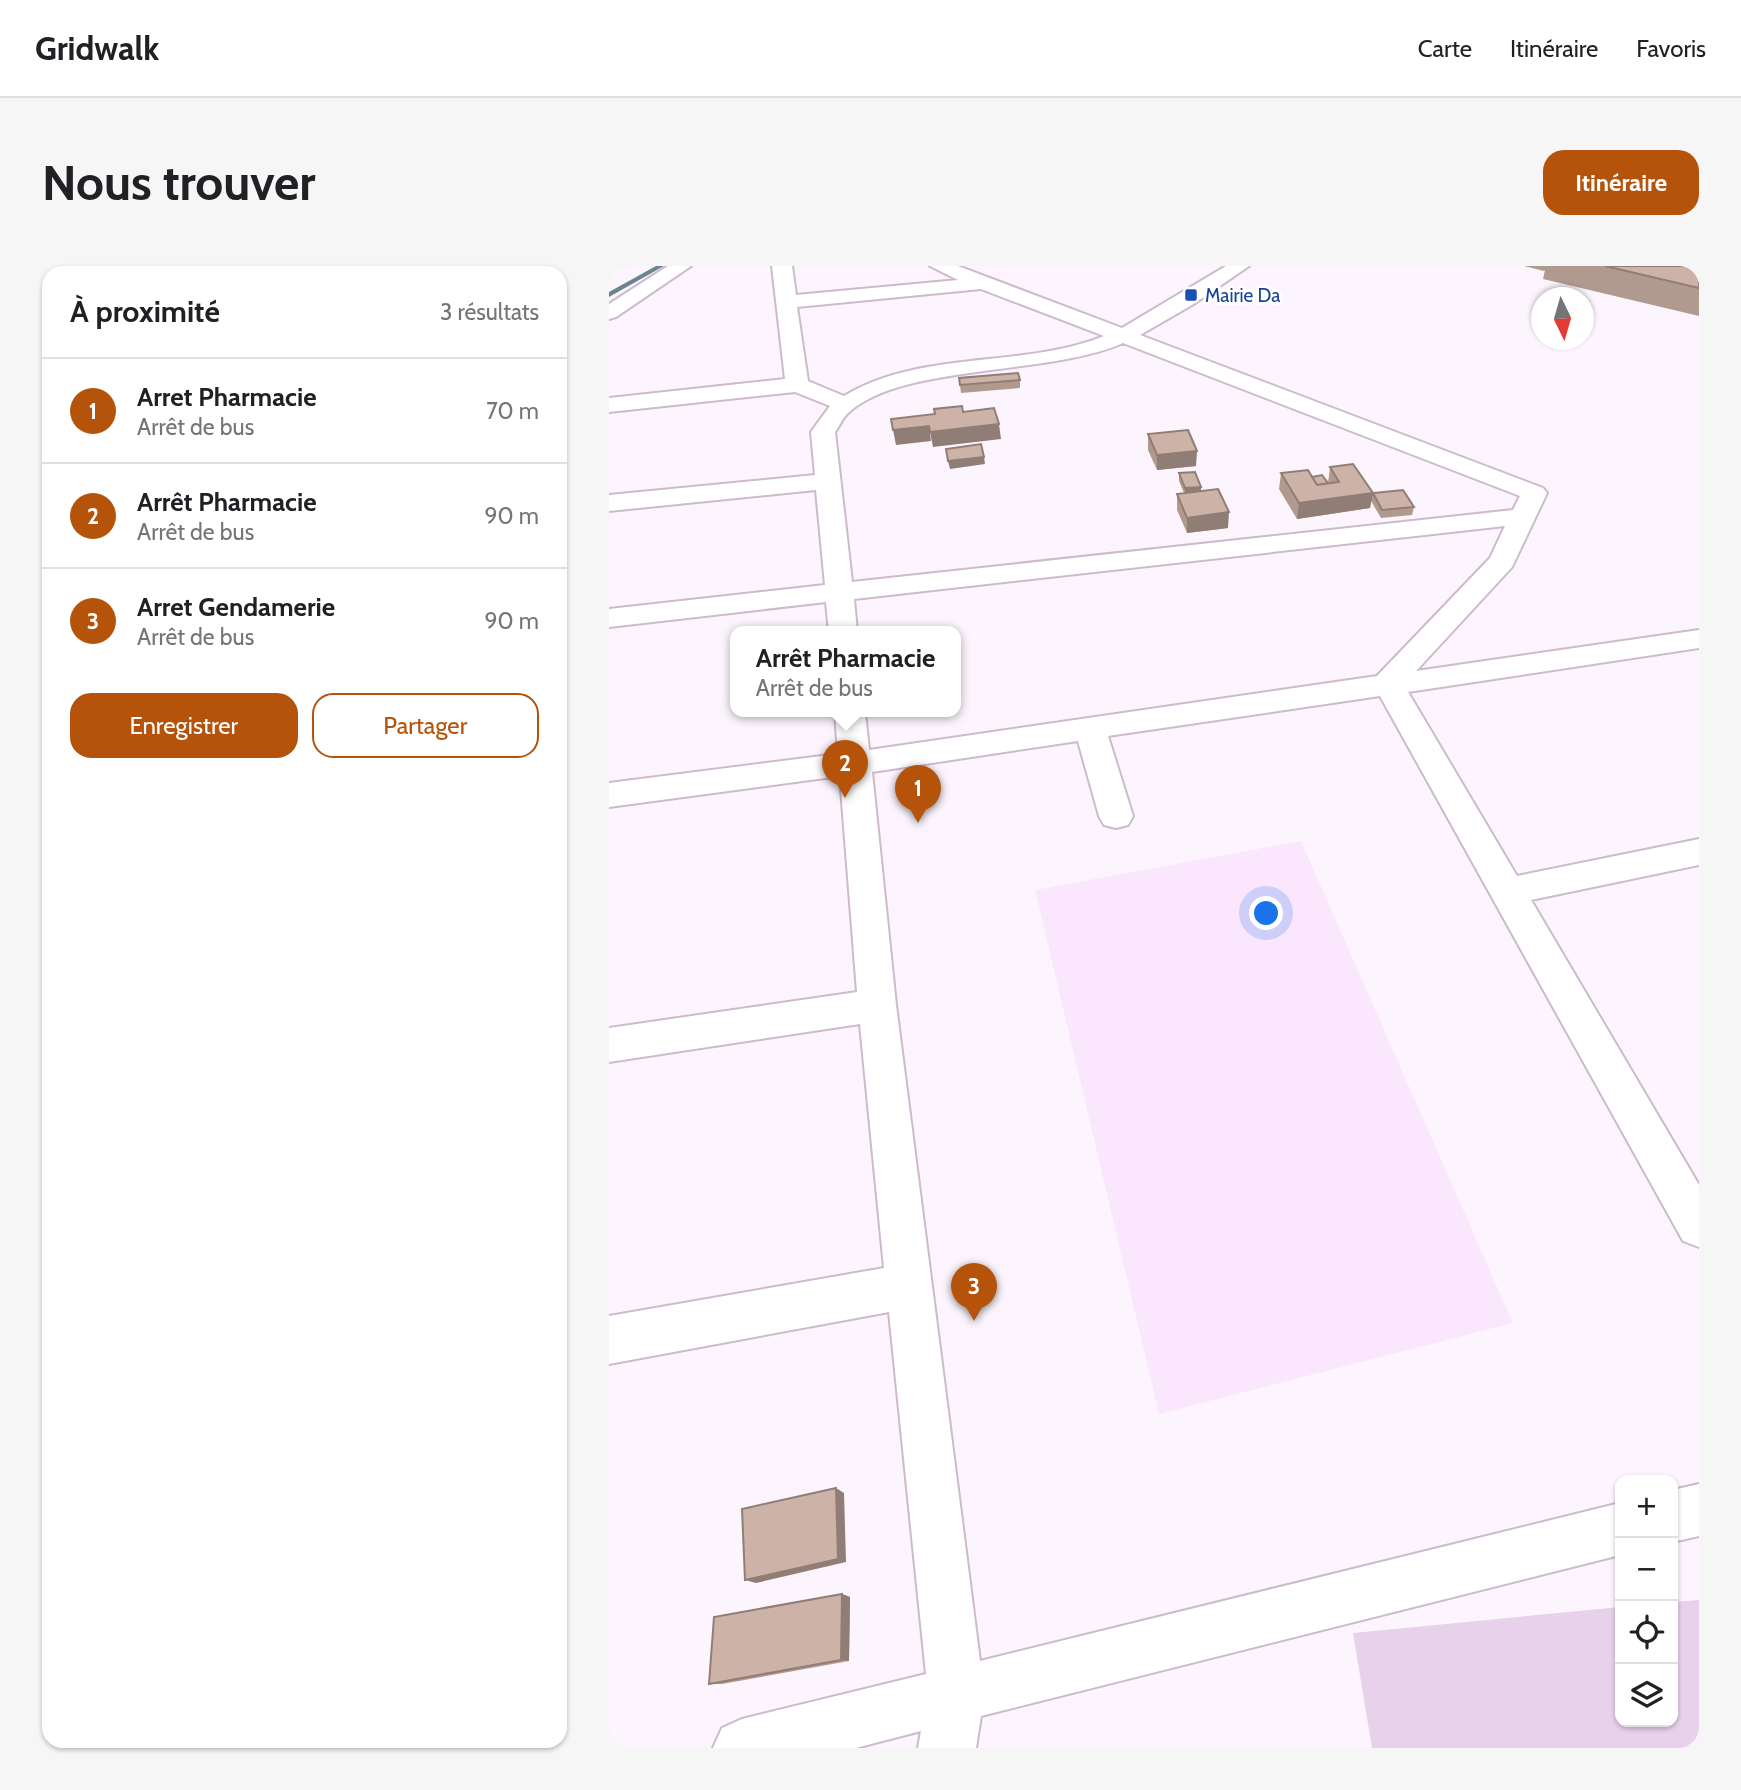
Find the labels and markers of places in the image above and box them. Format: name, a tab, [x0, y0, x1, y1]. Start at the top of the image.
place label: Mairie Da	[1205, 284, 1280, 307]
marker: Mairie Da	[1183, 287, 1199, 303]
pin: 2	[822, 740, 868, 798]
pin: 1	[895, 765, 941, 823]
pin: 3	[951, 1263, 997, 1321]

